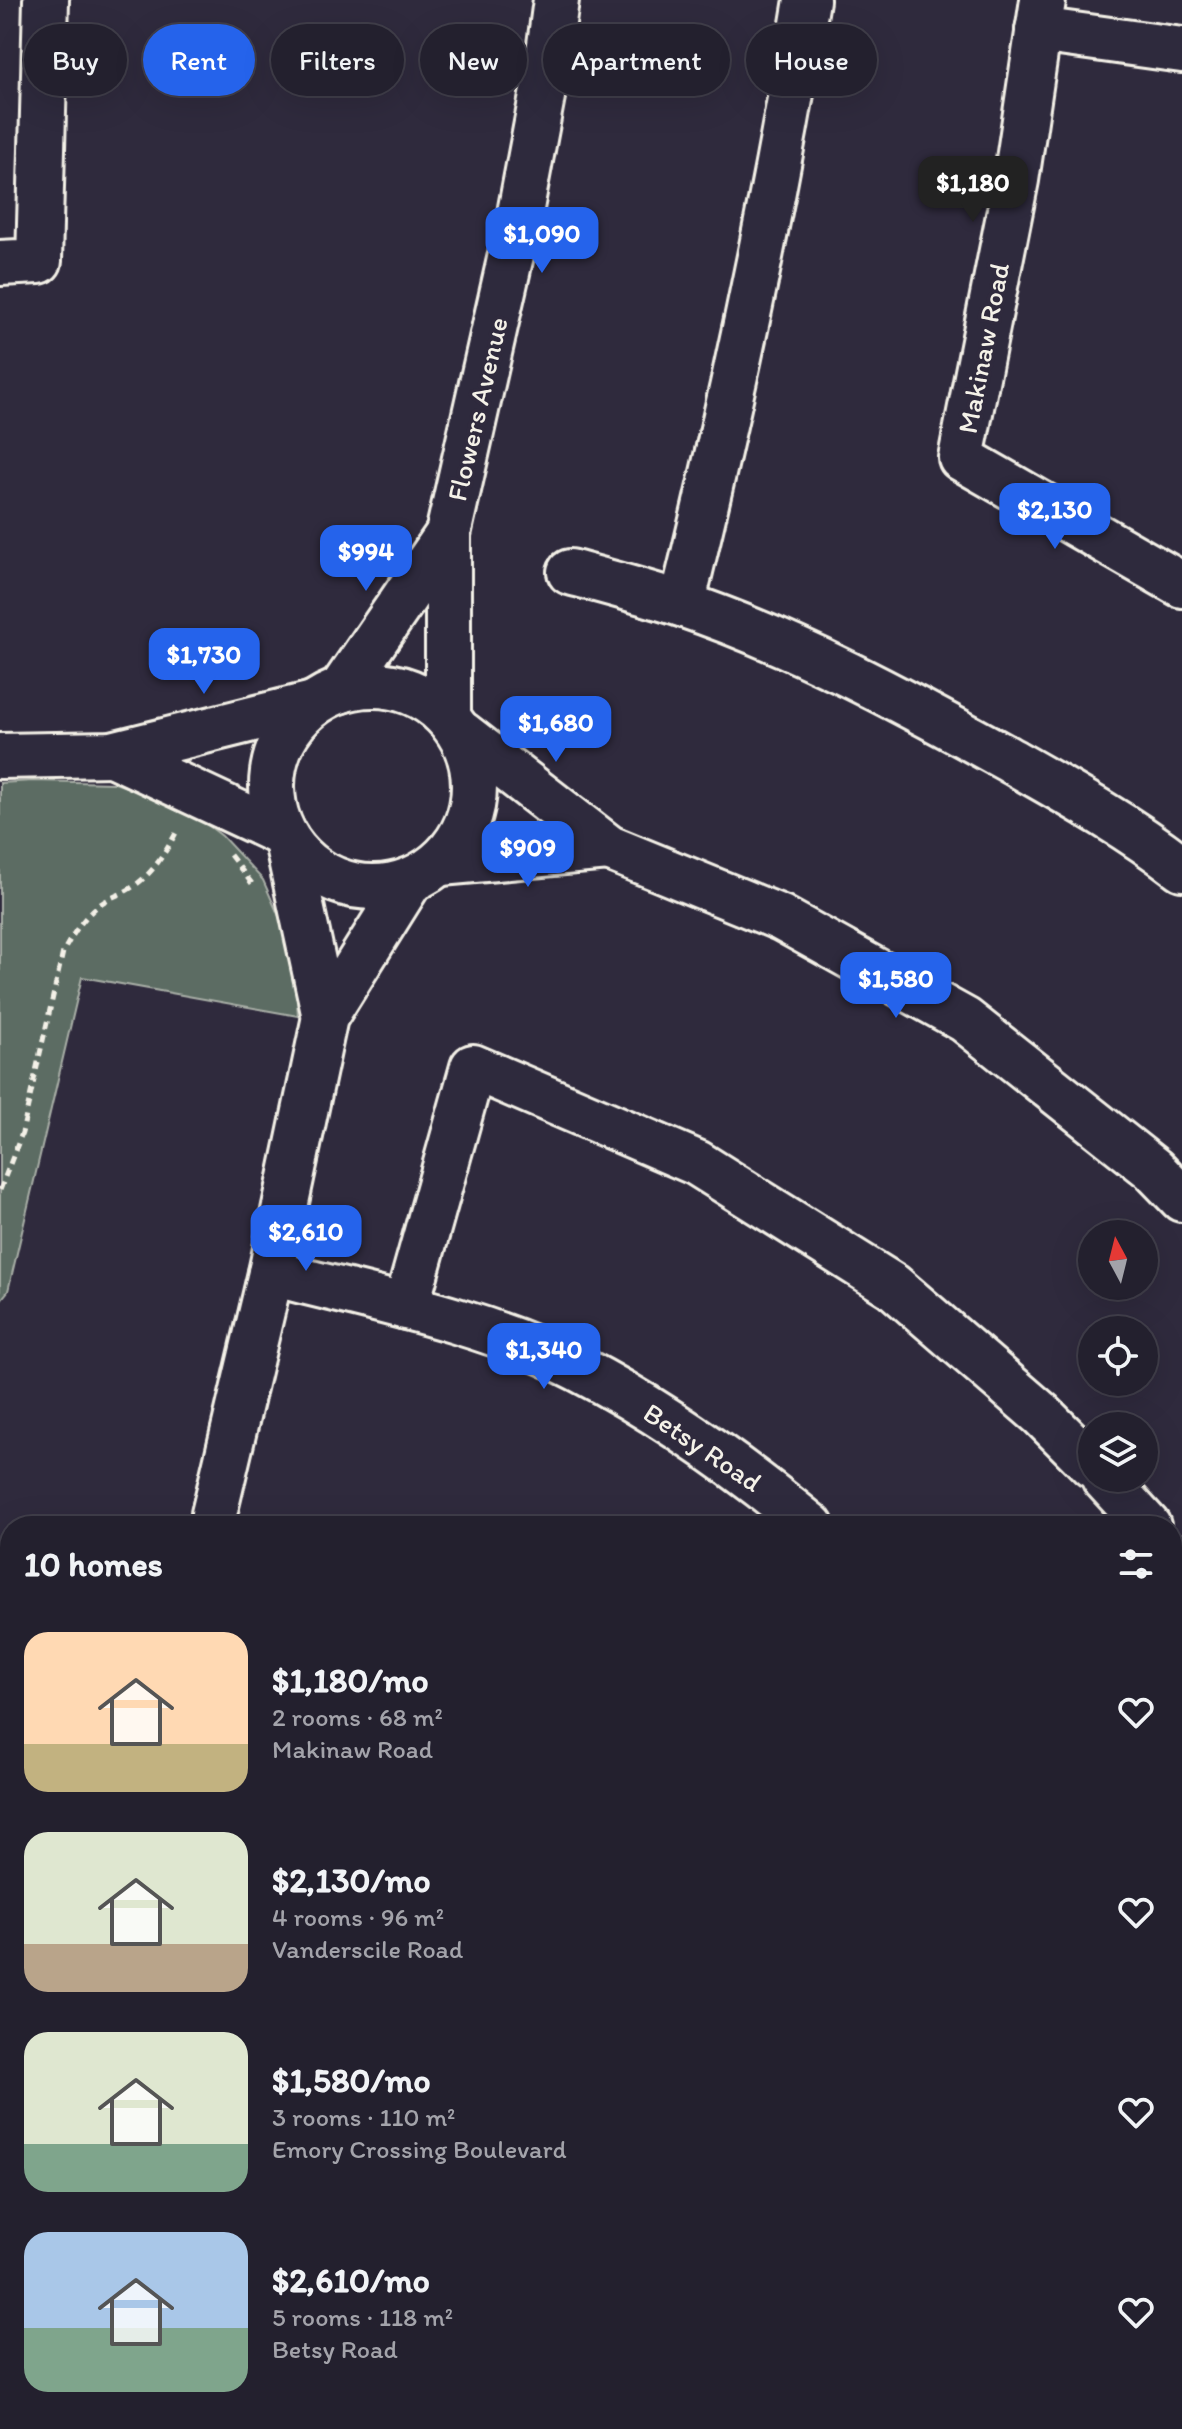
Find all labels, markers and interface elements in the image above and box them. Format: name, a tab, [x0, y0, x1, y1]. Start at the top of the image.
chip: Buy	[24, 24, 127, 96]
chip: Rent	[143, 24, 255, 96]
chip: Filters	[271, 24, 404, 96]
chip: New	[420, 24, 527, 96]
chip: Apartment	[543, 24, 730, 96]
chip: House	[746, 24, 877, 96]
pin: $1,180	[908, 156, 1038, 224]
text: $1,180	[936, 166, 1010, 198]
pin: $1,090	[477, 207, 607, 275]
text: $1,090	[503, 217, 581, 249]
street label: Makinaw Road	[950, 259, 1016, 436]
street label: Flowers Avenue	[439, 314, 515, 504]
pin: $2,130	[990, 483, 1120, 551]
text: $2,130	[1017, 493, 1093, 525]
pin: $994	[319, 525, 413, 593]
text: $994	[338, 535, 394, 567]
pin: $1,730	[139, 628, 269, 696]
text: $1,730	[167, 638, 241, 670]
pin: $1,680	[491, 696, 621, 764]
text: $1,680	[518, 706, 594, 738]
pin: $909	[481, 821, 575, 889]
text: $909	[500, 831, 556, 863]
pin: $1,580	[831, 952, 961, 1020]
text: $1,580	[858, 962, 934, 994]
pin: $2,610	[241, 1205, 371, 1273]
text: $2,610	[269, 1215, 343, 1247]
north arrow	[1078, 1220, 1158, 1300]
map controls	[1078, 1220, 1158, 1492]
button: locate	[1078, 1316, 1158, 1396]
pin: $1,340	[479, 1323, 609, 1391]
text: $1,340	[505, 1333, 583, 1365]
street label: Betsy Road	[637, 1395, 769, 1499]
button: layers	[1078, 1412, 1158, 1492]
icon: filters	[1114, 1542, 1158, 1586]
text: 10 homes	[24, 1544, 163, 1585]
text: $1,180/mo	[272, 1660, 429, 1701]
icon: home	[88, 1664, 184, 1760]
icon: heart	[1114, 1690, 1158, 1734]
text: 2 rooms · 68 m²	[272, 1701, 443, 1733]
text: Makinaw Road	[272, 1733, 433, 1765]
text: $2,130/mo	[272, 1860, 431, 1901]
icon: home	[88, 1864, 184, 1960]
icon: heart	[1114, 1890, 1158, 1934]
text: 4 rooms · 96 m²	[272, 1901, 444, 1933]
text: Vanderscile Road	[272, 1933, 463, 1965]
text: $1,580/mo	[272, 2060, 431, 2101]
icon: home	[88, 2064, 184, 2160]
icon: heart	[1114, 2090, 1158, 2134]
text: 3 rooms · 110 m²	[272, 2101, 455, 2133]
text: Emory Crossing Boulevard	[272, 2133, 567, 2165]
text: $2,610/mo	[272, 2260, 430, 2301]
icon: home	[88, 2264, 184, 2360]
icon: heart	[1114, 2290, 1158, 2334]
text: 5 rooms · 118 m²	[272, 2301, 453, 2333]
text: Betsy Road	[272, 2333, 398, 2365]

